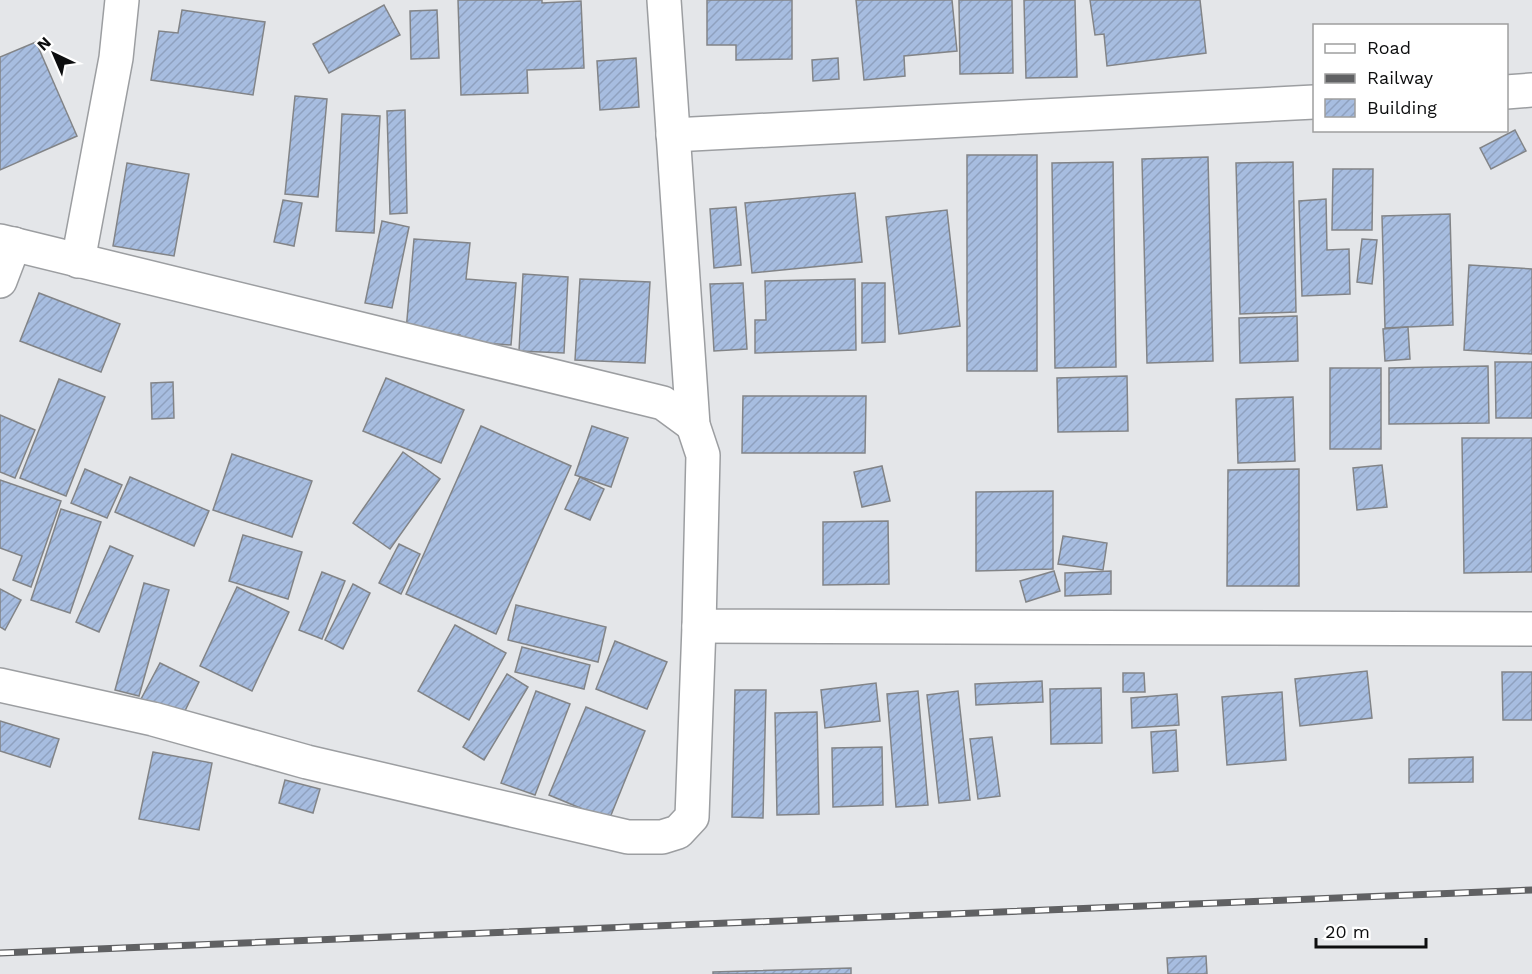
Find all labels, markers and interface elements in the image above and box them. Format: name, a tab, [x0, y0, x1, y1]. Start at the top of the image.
north arrow	[24, 24, 84, 84]
legend	[1313, 24, 1508, 132]
text: N	[33, 33, 55, 55]
text: Road	[1367, 37, 1411, 58]
text: Railway	[1367, 67, 1434, 88]
text: Building	[1367, 97, 1437, 118]
scale bar	[1316, 911, 1426, 949]
text: 20 m	[1325, 921, 1370, 942]

